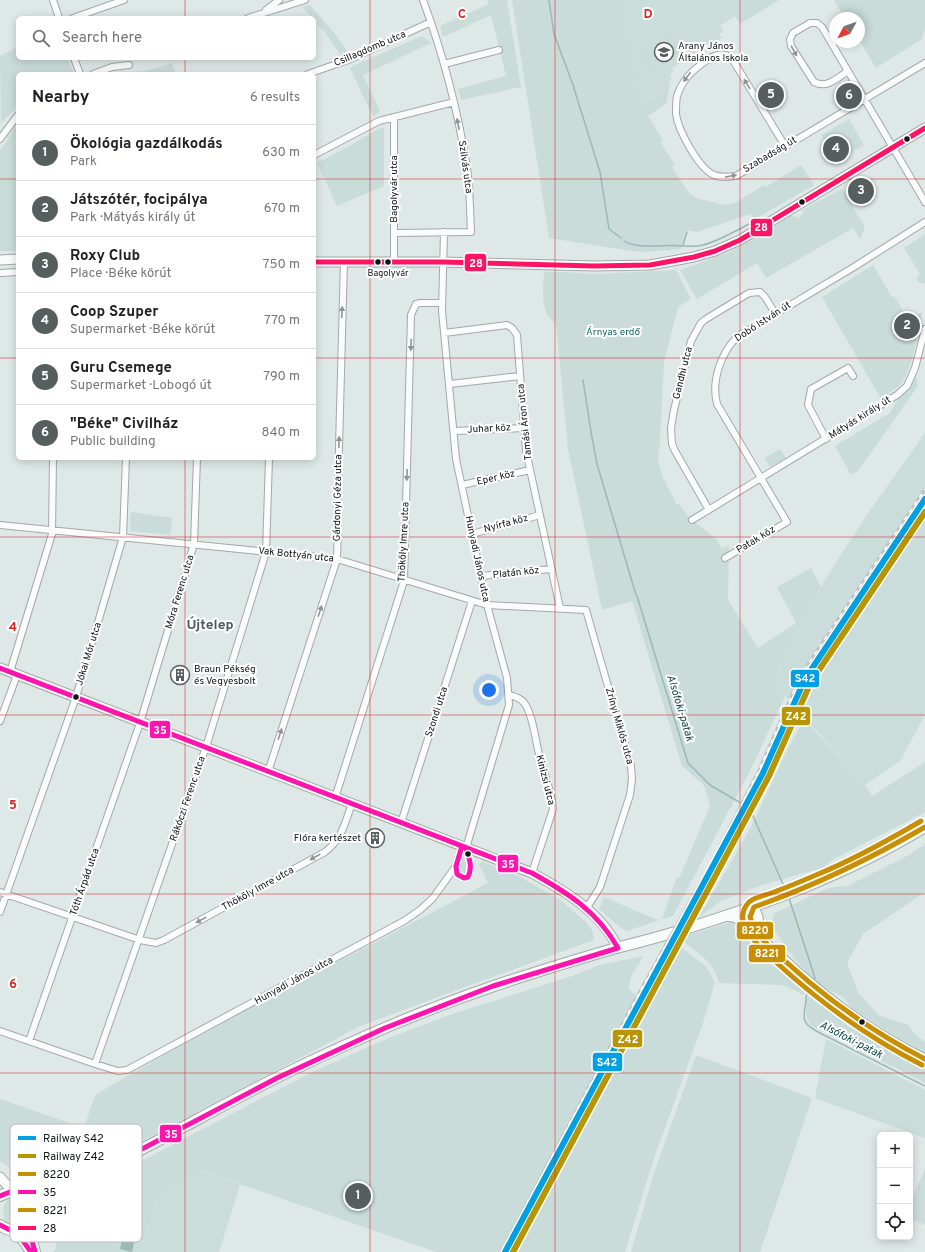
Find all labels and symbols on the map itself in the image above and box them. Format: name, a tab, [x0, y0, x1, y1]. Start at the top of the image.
text: C	[458, 7, 466, 23]
text: D	[643, 7, 653, 23]
north arrow	[829, 12, 865, 48]
street label: Csillagdomb utca	[332, 28, 408, 70]
place label: Arany János Általános Iskola	[678, 40, 748, 65]
school or university icon: Arany János Általános Iskola	[653, 41, 675, 63]
one-way arrow	[791, 45, 798, 57]
one-way arrow	[683, 72, 691, 83]
one-way arrow	[743, 78, 750, 90]
pin: 5	[758, 80, 784, 110]
pin: 6	[836, 81, 862, 111]
one-way arrow	[455, 118, 461, 130]
street label: Szabadság út	[741, 134, 799, 176]
pin: 4	[823, 134, 849, 164]
unlabelled marker	[902, 134, 912, 144]
street label: Szilvás utca	[455, 140, 475, 194]
street label: Bagolyvár utca	[388, 155, 401, 223]
one-way arrow	[724, 173, 737, 179]
pin: 3	[848, 176, 874, 206]
unlabelled marker	[797, 197, 807, 207]
line badge: 28	[750, 218, 773, 237]
text: 28	[754, 221, 768, 235]
line badge: 28	[464, 253, 487, 272]
unlabelled marker	[373, 257, 383, 267]
marker: Bagolyvár	[383, 257, 393, 267]
text: 28	[469, 257, 483, 271]
place label: Bagolyvár	[367, 268, 409, 279]
street label: Dobó István út	[732, 299, 794, 345]
one-way arrow	[339, 306, 346, 318]
pin: 2	[894, 311, 920, 341]
park label: Árnyas erdő	[586, 326, 640, 339]
one-way arrow	[407, 339, 414, 351]
street label: Gandhi utca	[670, 345, 696, 401]
street label: Tamási Áron utca	[515, 383, 535, 461]
street label: Mátyás király út	[826, 394, 894, 442]
street label: Juhar köz	[467, 421, 511, 437]
one-way arrow	[336, 435, 342, 448]
street label: Gárdonyi Géza utca	[331, 454, 345, 542]
street label: Eper köz	[476, 467, 516, 489]
one-way arrow	[404, 469, 410, 482]
street label: Thököly Imre utca	[395, 502, 413, 582]
street label: Nyírfa köz	[482, 512, 530, 536]
street label: Hunyadi János utca	[462, 515, 492, 603]
street label: Patak köz	[734, 523, 778, 557]
street label: Vak Bottyán utca	[257, 545, 335, 565]
street label: Móra Ferenc utca	[163, 553, 197, 631]
street label: Platán köz	[492, 564, 540, 582]
one-way arrow	[317, 604, 323, 616]
district label: Újtelep	[186, 616, 234, 634]
text: 4	[9, 620, 17, 636]
street label: Jókai Mór utca	[73, 621, 105, 687]
place label: Braun Pékség és Vegyesbolt	[194, 663, 256, 688]
building icon: Braun Pékség és Vegyesbolt	[169, 664, 191, 686]
line badge: S42	[790, 669, 820, 688]
text: S42	[795, 672, 815, 686]
water label: Alsófoki-patak	[663, 673, 697, 743]
your location	[479, 680, 499, 700]
street label: Szondi utca	[423, 685, 451, 739]
street label: Zrínyi Miklós utca	[602, 686, 636, 766]
unlabelled marker	[71, 692, 81, 702]
line badge: Z42	[781, 706, 811, 726]
text: Z42	[786, 710, 806, 724]
line badge: 35	[149, 720, 171, 739]
text: 35	[153, 724, 167, 738]
one-way arrow	[277, 728, 283, 740]
street label: Kinizsi utca	[532, 754, 558, 806]
street label: Rákóczi Ferenc utca	[167, 755, 209, 843]
text: 5	[9, 798, 17, 814]
building icon: Flóra kertészet	[364, 827, 386, 849]
place label: Flóra kertészet	[294, 832, 361, 845]
street label: Tóth Árpád utca	[67, 846, 103, 918]
unlabelled marker	[463, 849, 473, 859]
one-way arrow	[309, 854, 321, 860]
line badge: 35	[497, 854, 519, 873]
text: 35	[501, 858, 515, 872]
street label: Thököly Imre utca	[220, 864, 296, 914]
one-way arrow	[196, 916, 207, 923]
line badge: 8220	[736, 921, 774, 940]
text: 8220	[741, 924, 769, 938]
line badge: 8221	[748, 944, 786, 963]
text: 8221	[755, 947, 779, 961]
street label: Hunyadi János utca	[252, 954, 336, 1008]
text: 6	[9, 977, 17, 993]
unlabelled marker	[857, 1017, 867, 1027]
water label: Alsófoki-patak	[817, 1018, 885, 1062]
line badge: Z42	[612, 1029, 643, 1048]
text: Z42	[618, 1033, 638, 1047]
line badge: S42	[592, 1052, 623, 1072]
text: S42	[597, 1056, 617, 1070]
legend	[10, 1124, 142, 1242]
line badge: 35	[159, 1124, 182, 1143]
text: 35	[164, 1128, 178, 1142]
text: Railway S42	[43, 1132, 104, 1146]
text: Railway Z42	[43, 1150, 104, 1164]
text: 8220	[43, 1168, 70, 1182]
pin: 1	[345, 1181, 371, 1211]
text: 35	[43, 1186, 57, 1200]
text: 8221	[43, 1204, 67, 1218]
text: 28	[43, 1222, 56, 1236]

